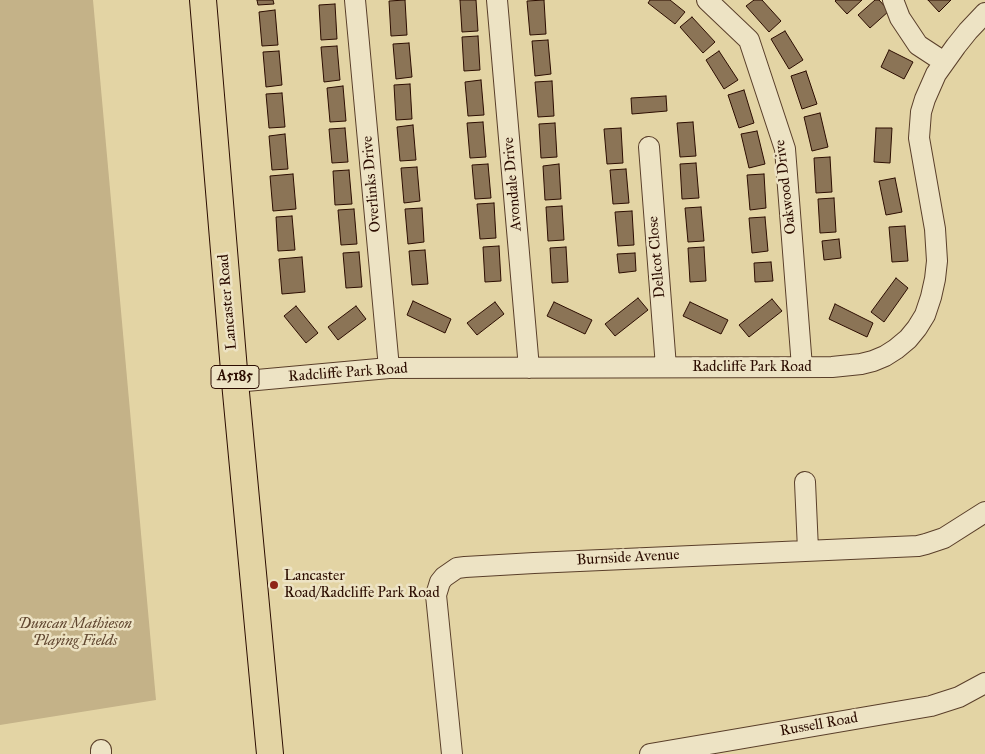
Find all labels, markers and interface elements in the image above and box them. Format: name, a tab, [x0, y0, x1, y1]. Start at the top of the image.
street label: Overlinks Drive	[359, 135, 385, 233]
street label: Avondale Drive	[500, 136, 526, 232]
street label: Oakwood Drive	[771, 139, 801, 235]
street label: Dellcot Close	[644, 215, 670, 299]
street label: Lancaster Road	[215, 253, 241, 351]
street label: Radcliffe Park Road	[692, 358, 812, 376]
street label: Radcliffe Park Road	[288, 360, 408, 386]
road number: A5185	[211, 366, 259, 388]
street label: Burnside Avenue	[576, 546, 680, 570]
place label: Lancaster Road/Radcliffe Park Road	[284, 567, 440, 602]
marker: Lancaster Road/Radcliffe Park Road	[268, 579, 280, 591]
park label: Duncan Mathieson Playing Fields	[18, 615, 132, 650]
street label: Russell Road	[779, 709, 859, 741]

